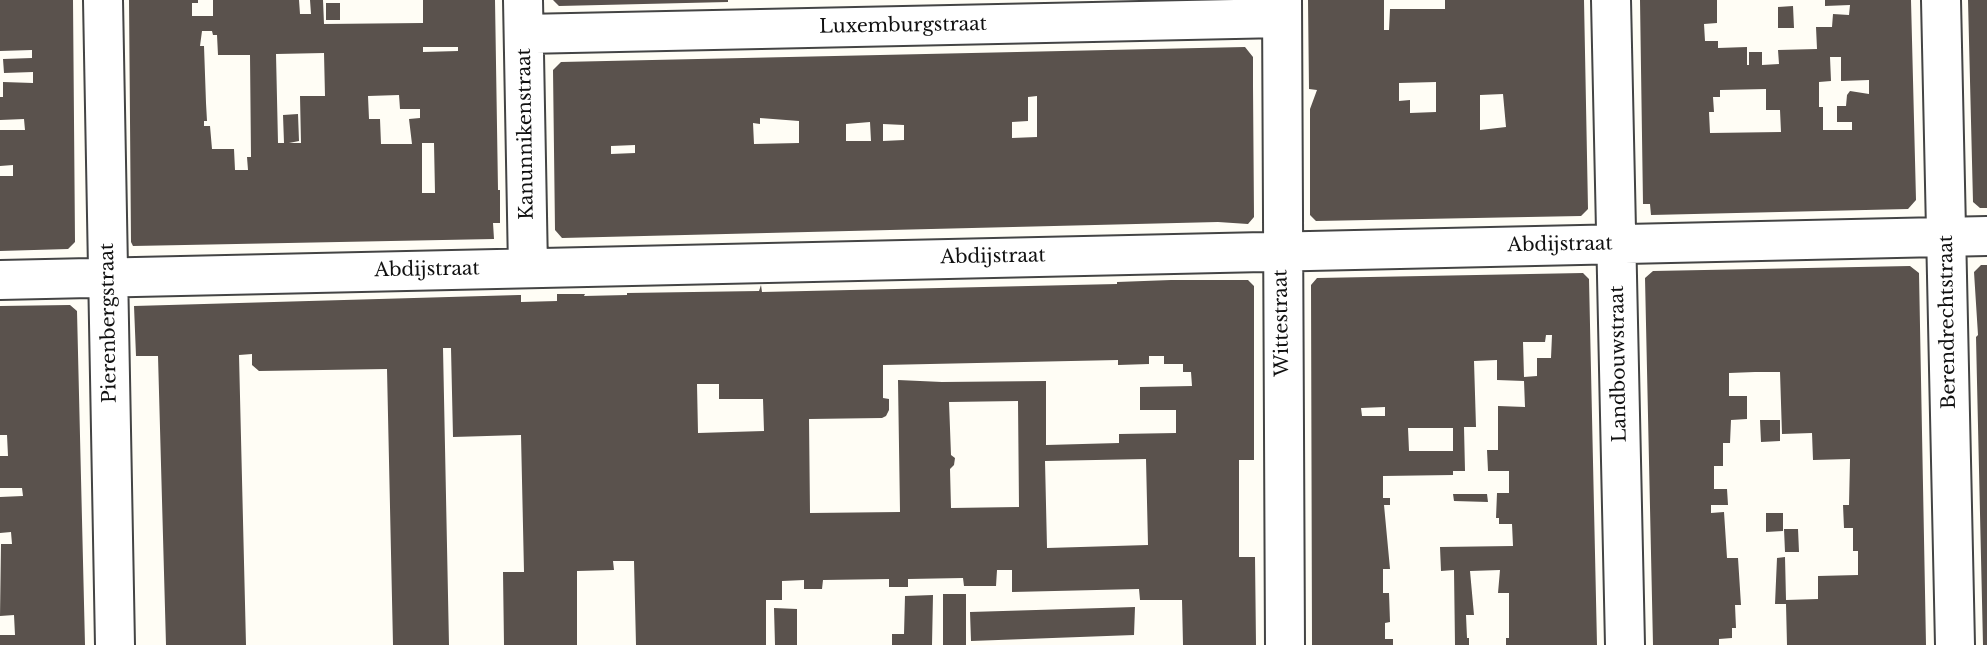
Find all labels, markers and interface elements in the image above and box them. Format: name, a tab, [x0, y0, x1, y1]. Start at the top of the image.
street label: Luxemburgstraat	[819, 13, 987, 39]
street label: Kanunnikenstraat	[513, 48, 539, 220]
street label: Abdijstraat	[1507, 233, 1613, 257]
street label: Berendrechtstraat	[1935, 235, 1961, 409]
street label: Pierenbergstraat	[96, 243, 122, 403]
street label: Abdijstraat	[940, 245, 1046, 269]
street label: Abdijstraat	[374, 258, 480, 282]
street label: Wittestraat	[1270, 269, 1294, 377]
street label: Landbouwstraat	[1606, 285, 1632, 443]

